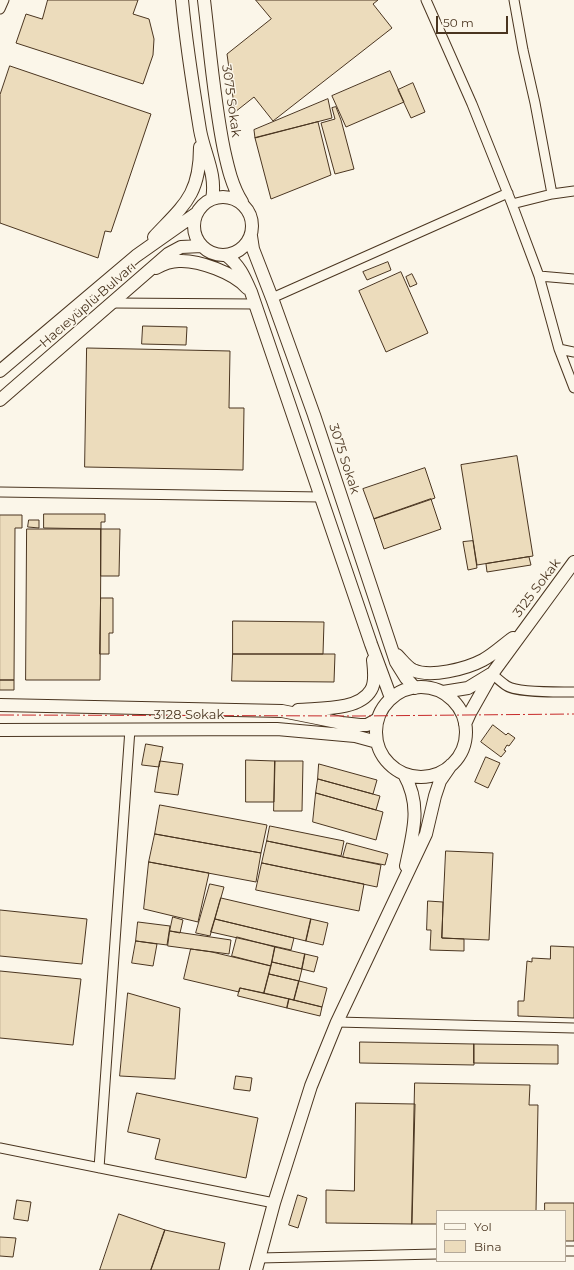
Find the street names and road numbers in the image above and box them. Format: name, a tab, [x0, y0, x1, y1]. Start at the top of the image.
street label: 3075 Sokak	[218, 64, 244, 138]
street label: Hacıeyüplü Bulvarı	[37, 259, 139, 351]
street label: 3075 Sokak	[325, 422, 363, 496]
street label: 3125 Sokak	[510, 556, 564, 620]
street label: 3128 Sokak	[154, 707, 224, 723]

